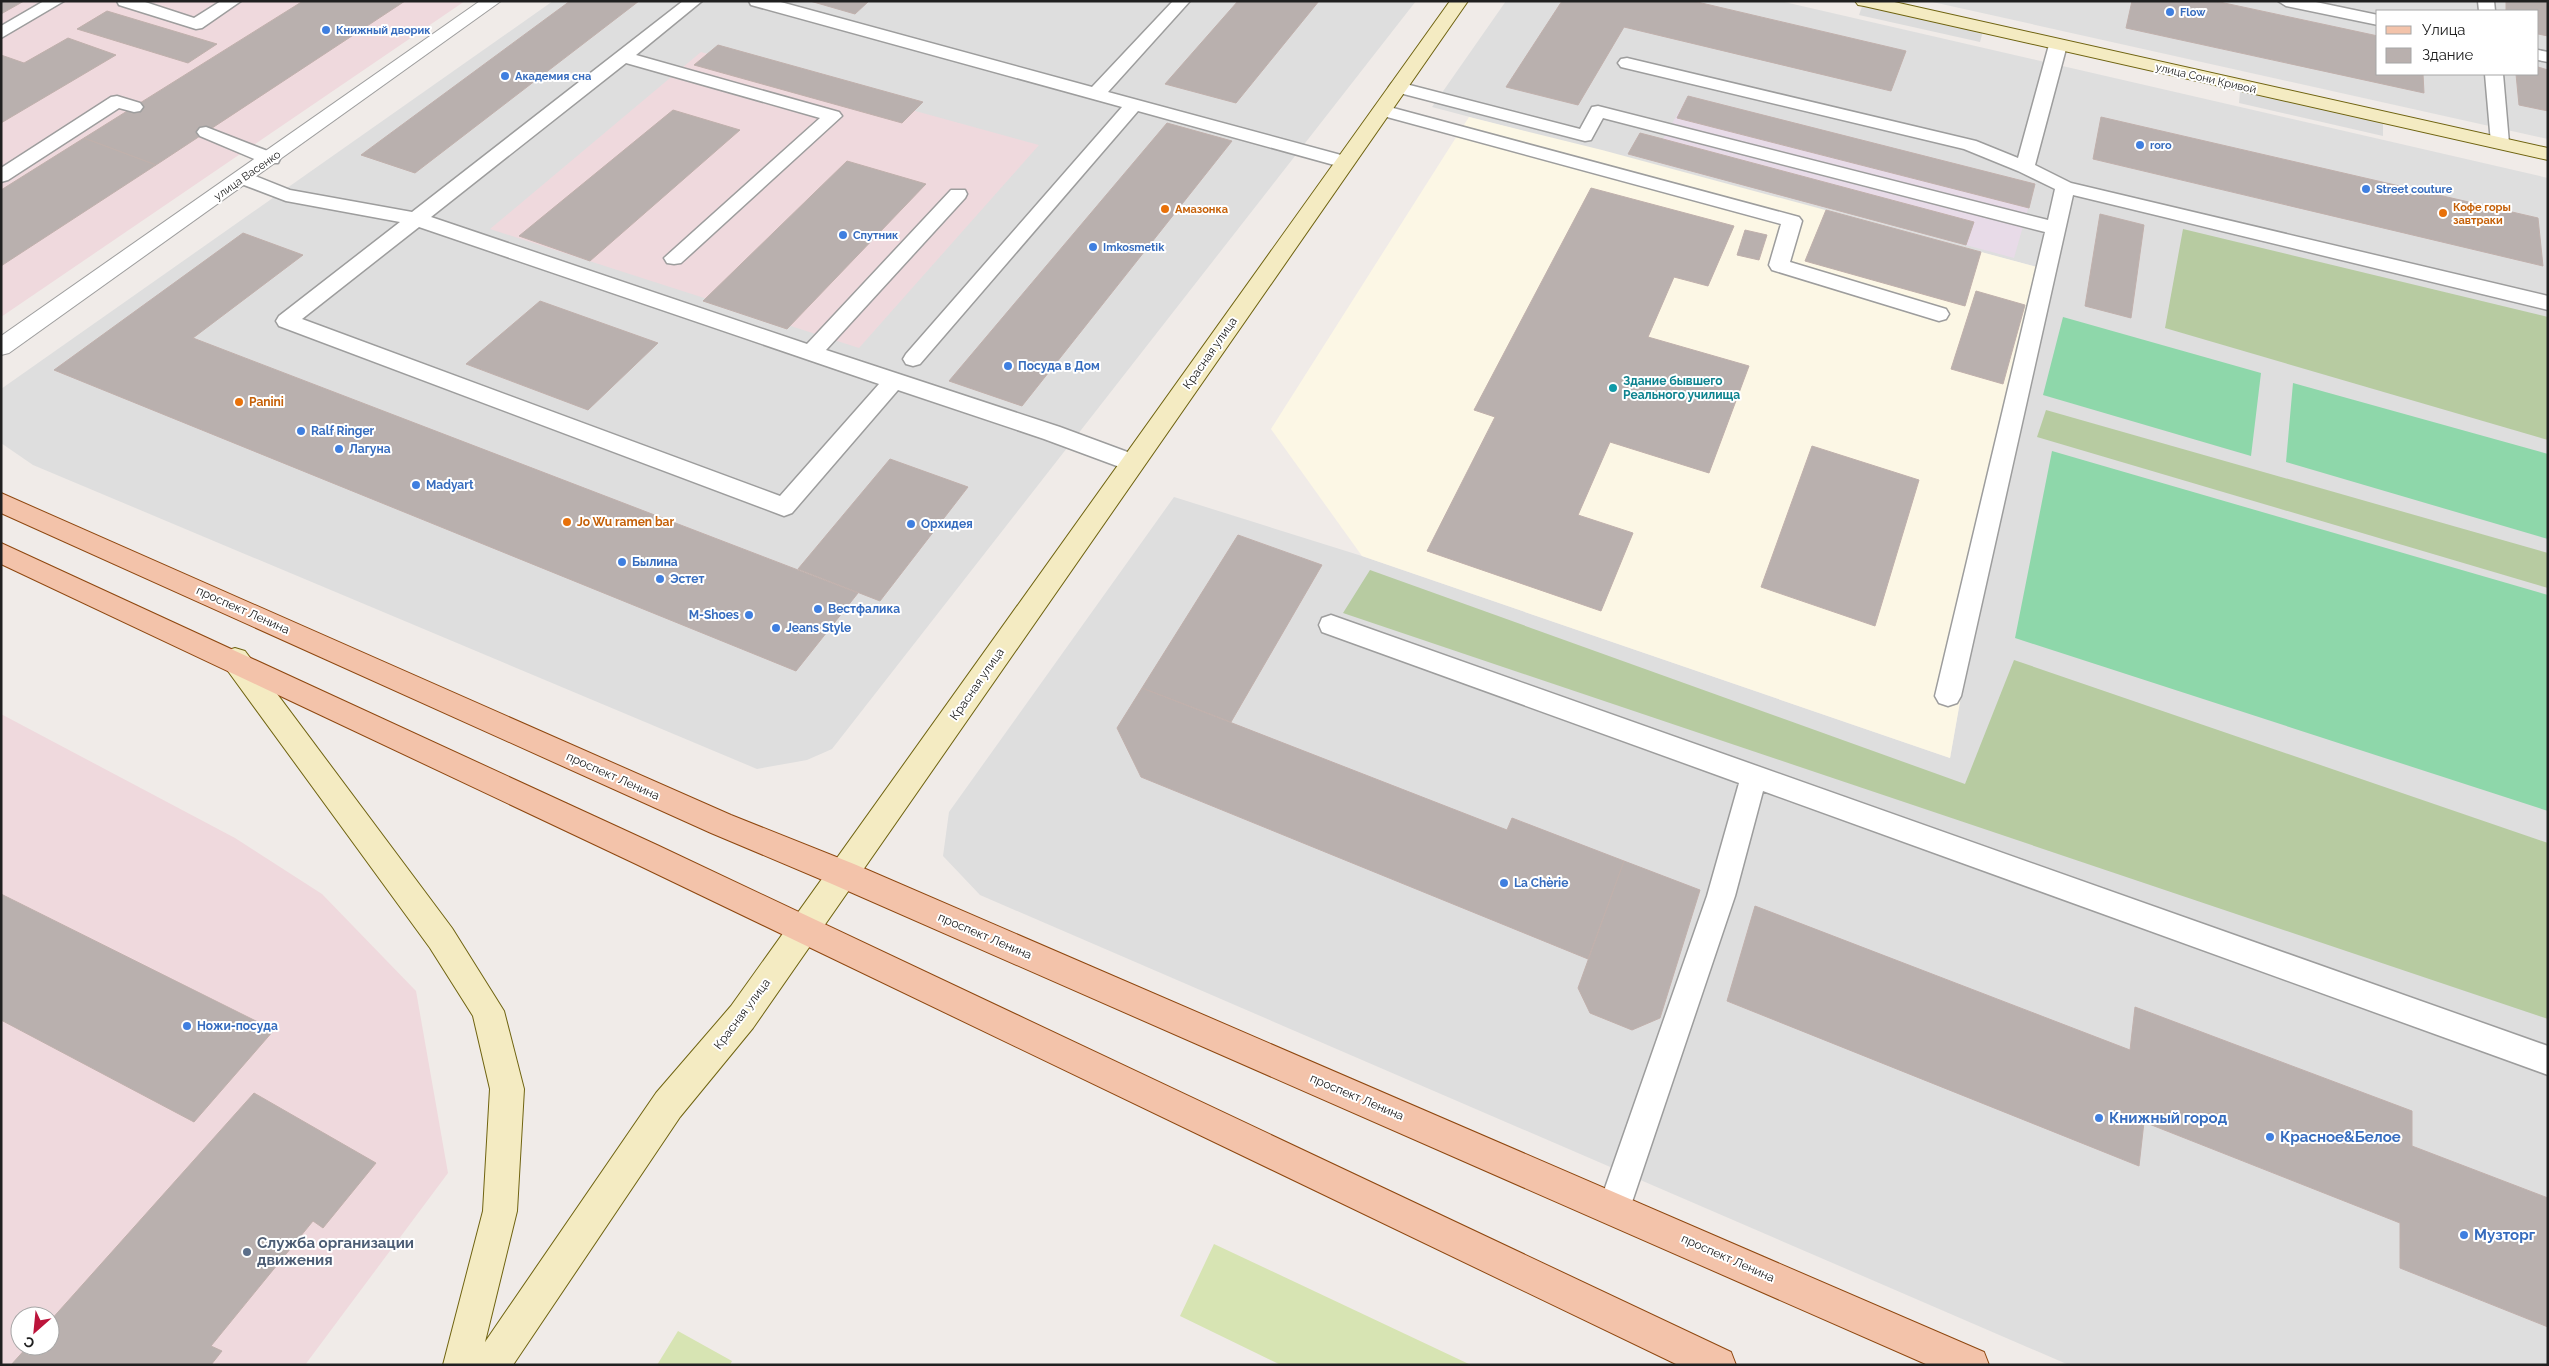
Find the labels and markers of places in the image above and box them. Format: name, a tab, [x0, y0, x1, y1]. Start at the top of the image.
marker: Flow	[2164, 6, 2176, 18]
place label: Flow	[2180, 6, 2206, 19]
marker: Книжный дворик	[320, 24, 332, 36]
place label: Книжный дворик	[336, 24, 431, 37]
marker: Академия сна	[499, 70, 511, 82]
place label: Академия сна	[515, 70, 591, 83]
marker: roro	[2134, 139, 2146, 151]
place label: roro	[2150, 139, 2172, 152]
marker: Street couture	[2360, 183, 2372, 195]
place label: Street couture	[2376, 183, 2453, 196]
place label: Кофе горы завтраки	[2453, 201, 2511, 227]
marker: Амазонка	[1159, 203, 1171, 215]
place label: Амазонка	[1175, 203, 1228, 216]
marker: Кофе горы завтраки	[2437, 207, 2449, 219]
marker: Спутник	[837, 229, 849, 241]
place label: Спутник	[853, 229, 899, 242]
marker: Imkosmetik	[1087, 241, 1099, 253]
place label: Imkosmetik	[1103, 241, 1165, 254]
place label: Посуда в Дом	[1018, 359, 1100, 373]
marker: Посуда в Дом	[1002, 360, 1014, 372]
place label: Здание бывшего Реального училища	[1623, 374, 1740, 402]
marker: Здание бывшего Реального училища	[1607, 382, 1619, 394]
place label: Panini	[249, 395, 284, 409]
marker: Panini	[233, 396, 245, 408]
place label: Ralf Ringer	[311, 424, 375, 438]
marker: Ralf Ringer	[295, 425, 307, 437]
place label: Лагуна	[349, 442, 391, 456]
marker: Лагуна	[333, 443, 345, 455]
place label: Madyart	[426, 478, 474, 492]
marker: Madyart	[410, 479, 422, 491]
place label: Jo Wu ramen bar	[577, 515, 674, 529]
marker: Jo Wu ramen bar	[561, 516, 573, 528]
place label: Орхидея	[921, 517, 973, 531]
marker: Орхидея	[905, 518, 917, 530]
place label: Былина	[632, 555, 678, 569]
marker: Былина	[616, 556, 628, 568]
place label: Эстет	[670, 572, 704, 586]
marker: Эстет	[654, 573, 666, 585]
place label: Вестфалика	[828, 602, 900, 616]
marker: Вестфалика	[812, 603, 824, 615]
place label: M-Shoes	[689, 608, 739, 622]
marker: M-Shoes	[743, 609, 755, 621]
place label: Jeans Style	[786, 621, 851, 635]
marker: Jeans Style	[770, 622, 782, 634]
place label: La Chèrie	[1514, 876, 1568, 890]
marker: La Chèrie	[1498, 877, 1510, 889]
place label: Ножи-посуда	[197, 1019, 278, 1033]
marker: Ножи-посуда	[181, 1020, 193, 1032]
place label: Книжный город	[2109, 1109, 2228, 1127]
marker: Книжный город	[2093, 1112, 2105, 1124]
place label: Красное&Белое	[2280, 1128, 2401, 1146]
marker: Красное&Белое	[2264, 1131, 2276, 1143]
place label: Музторг	[2474, 1226, 2536, 1244]
marker: Музторг	[2458, 1229, 2470, 1241]
place label: Служба организации движения	[257, 1234, 414, 1269]
marker: Служба организации движения	[241, 1246, 253, 1258]

